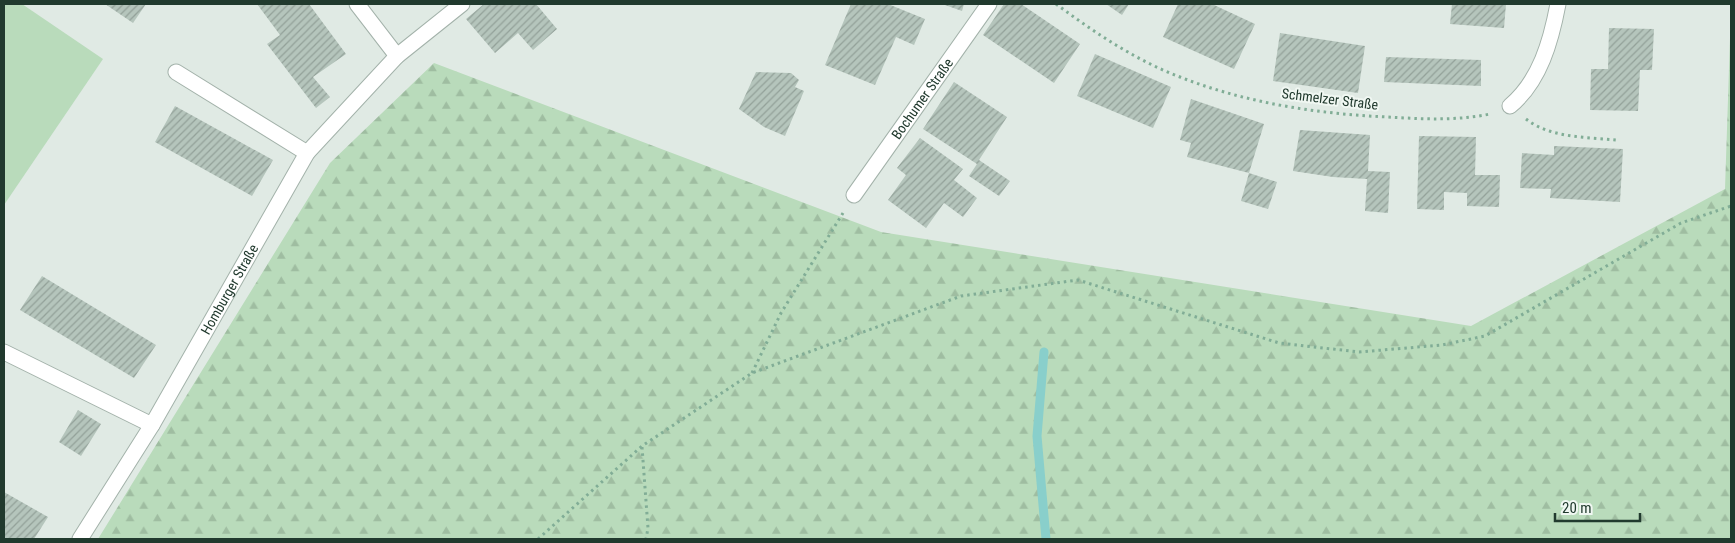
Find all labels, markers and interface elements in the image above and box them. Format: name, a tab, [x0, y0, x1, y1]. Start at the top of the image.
street label: Bochumer Straße	[888, 55, 956, 142]
street label: Schmelzer Straße	[1281, 85, 1379, 113]
street label: Homburger Straße	[197, 241, 262, 337]
scale bar	[1555, 490, 1640, 522]
text: 20 m	[1562, 499, 1592, 517]

